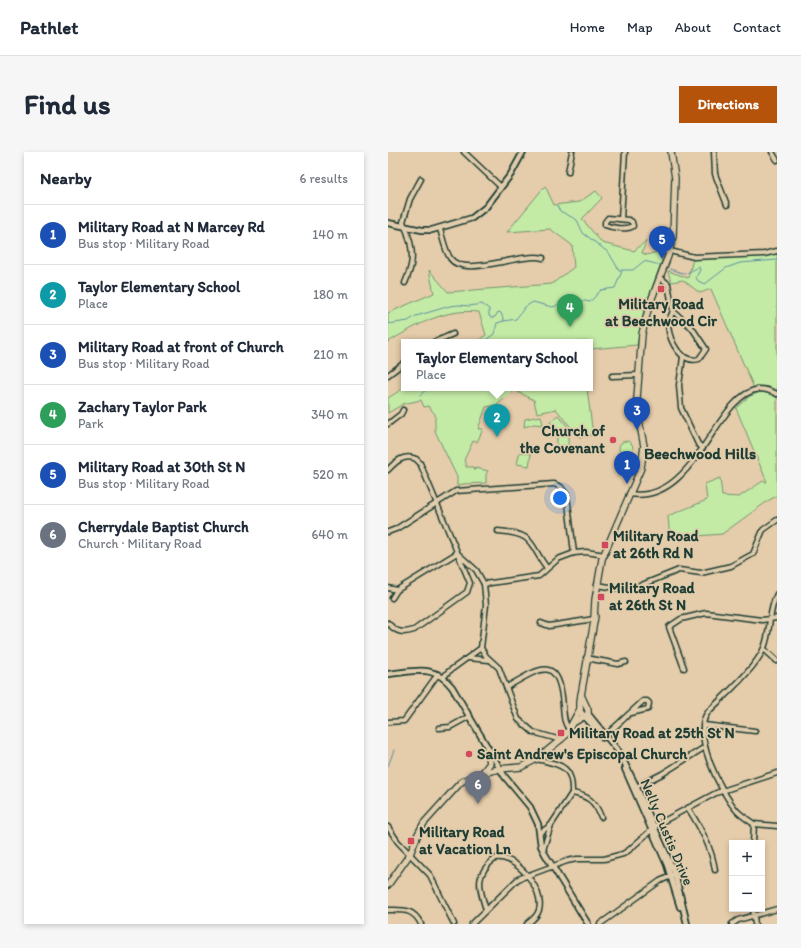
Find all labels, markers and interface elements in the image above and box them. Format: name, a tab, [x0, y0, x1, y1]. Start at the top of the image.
text: Pathlet	[20, 16, 78, 39]
text: Home	[570, 19, 605, 36]
text: Map	[627, 19, 653, 36]
text: About	[675, 19, 711, 36]
text: Contact	[733, 19, 781, 36]
button: Directions	[679, 86, 777, 123]
text: Find us	[24, 87, 111, 121]
text: Nearby	[40, 168, 92, 188]
text: 6 results	[300, 171, 348, 186]
text: Military Road at N Marcey Rd	[78, 218, 265, 236]
pin: 5	[649, 226, 675, 259]
text: 1	[50, 227, 56, 242]
text: 140 m	[312, 227, 348, 242]
text: Bus stop · Military Road	[78, 236, 210, 251]
text: Taylor Elementary School	[78, 278, 240, 296]
marker: Military Road at Beechwood Cir	[656, 284, 666, 294]
text: 2	[50, 287, 56, 302]
text: 180 m	[313, 287, 348, 302]
pin: 4	[557, 294, 583, 327]
place label: Military Road at Beechwood Cir	[605, 295, 718, 330]
text: Place	[78, 296, 108, 311]
text: Military Road at front of Church	[78, 338, 284, 356]
popup	[401, 339, 593, 391]
text: 3	[49, 347, 57, 362]
text: 210 m	[313, 347, 348, 362]
text: Taylor Elementary School	[416, 349, 578, 367]
text: Bus stop · Military Road	[78, 356, 210, 371]
text: Place	[416, 367, 446, 382]
pin: 3	[624, 397, 650, 430]
text: Zachary Taylor Park	[78, 398, 207, 416]
pin: 2	[484, 404, 510, 437]
text: 4	[49, 407, 57, 422]
text: 340 m	[311, 407, 348, 422]
text: Park	[78, 416, 104, 431]
place label: Church of the Covenant	[520, 422, 605, 457]
marker: Church of the Covenant	[608, 435, 618, 445]
district label: Beechwood Hills	[644, 444, 756, 463]
pin: 1	[614, 451, 640, 484]
text: Military Road at 30th St N	[78, 458, 245, 476]
text: 5	[50, 467, 56, 482]
text: 520 m	[312, 467, 348, 482]
text: Bus stop · Military Road	[78, 476, 210, 491]
your location	[550, 488, 570, 508]
text: Cherrydale Baptist Church	[78, 518, 249, 536]
text: 6	[50, 527, 56, 542]
text: 640 m	[311, 527, 348, 542]
place label: Military Road at 26th Rd N	[613, 527, 700, 562]
text: Church · Military Road	[78, 536, 202, 551]
marker: Military Road at 26th Rd N	[600, 540, 610, 550]
place label: Military Road at 26th St N	[609, 579, 696, 614]
marker: Military Road at 26th St N	[596, 592, 606, 602]
place label: Military Road at 25th St N	[569, 724, 735, 743]
marker: Military Road at 25th St N	[556, 728, 566, 738]
place label: Saint Andrew's Episcopal Church	[477, 745, 688, 764]
marker: Saint Andrew's Episcopal Church	[464, 749, 474, 759]
pin: 6	[465, 771, 491, 804]
street label: Nelly Custis Drive	[636, 776, 698, 888]
place label: Military Road at Vacation Ln	[419, 823, 512, 858]
marker: Military Road at Vacation Ln	[406, 836, 416, 846]
map controls	[729, 840, 765, 912]
button: +	[729, 840, 765, 876]
button: −	[729, 876, 765, 912]

